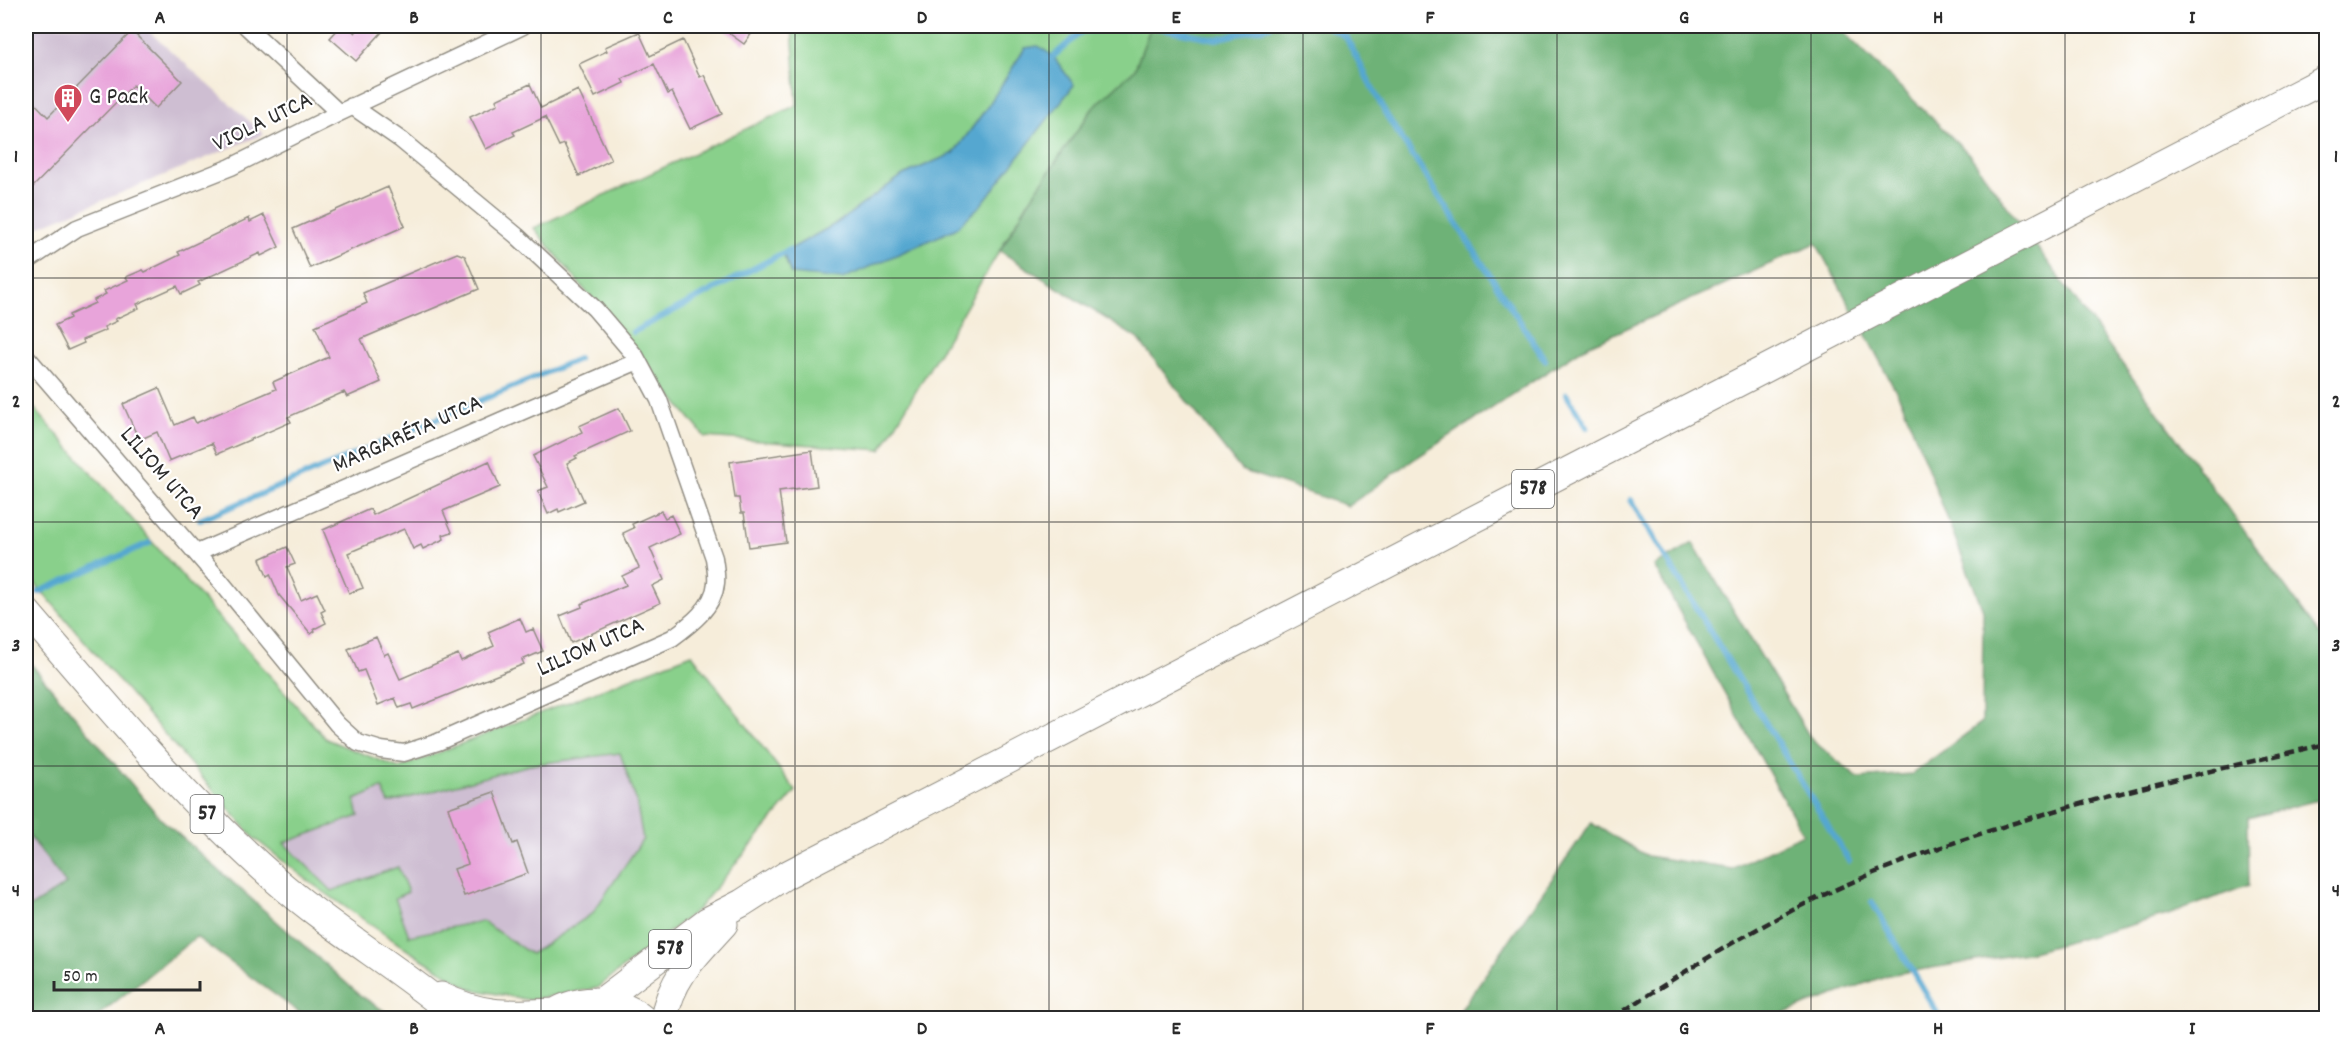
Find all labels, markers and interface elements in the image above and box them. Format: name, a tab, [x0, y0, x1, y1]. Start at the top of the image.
text: A	[155, 5, 166, 33]
text: B	[409, 5, 419, 33]
text: C	[663, 5, 673, 33]
text: D	[917, 5, 928, 33]
text: E	[1171, 5, 1181, 33]
text: F	[1426, 5, 1436, 33]
text: G	[1679, 5, 1689, 33]
text: H	[1933, 5, 1943, 33]
text: I	[2189, 5, 2196, 33]
place label: G Pack	[89, 81, 148, 115]
building icon: G Pack	[52, 82, 84, 124]
street label: VIOLA UTCA	[207, 84, 319, 162]
text: 1	[14, 144, 18, 172]
text: 1	[2334, 144, 2338, 172]
street label: MARGARÉTA UTCA	[328, 387, 488, 483]
text: 2	[12, 389, 20, 417]
text: 2	[2332, 389, 2340, 417]
street label: LILIOM UTCA	[111, 420, 211, 528]
road number: 578	[1512, 470, 1554, 508]
street label: LILIOM UTCA	[532, 609, 650, 687]
text: 3	[12, 633, 20, 661]
text: 3	[2332, 633, 2340, 661]
road number: 57	[190, 795, 224, 833]
text: 4	[12, 878, 20, 906]
text: 4	[2332, 878, 2340, 906]
road number: 578	[649, 930, 691, 968]
scale bar	[54, 954, 200, 992]
text: 50 m	[63, 965, 98, 990]
text: A	[155, 1016, 166, 1044]
text: B	[409, 1016, 419, 1044]
text: C	[663, 1016, 673, 1044]
text: D	[917, 1016, 928, 1044]
text: E	[1171, 1016, 1181, 1044]
text: F	[1426, 1016, 1436, 1044]
text: G	[1679, 1016, 1689, 1044]
text: H	[1933, 1016, 1943, 1044]
text: I	[2189, 1016, 2196, 1044]

